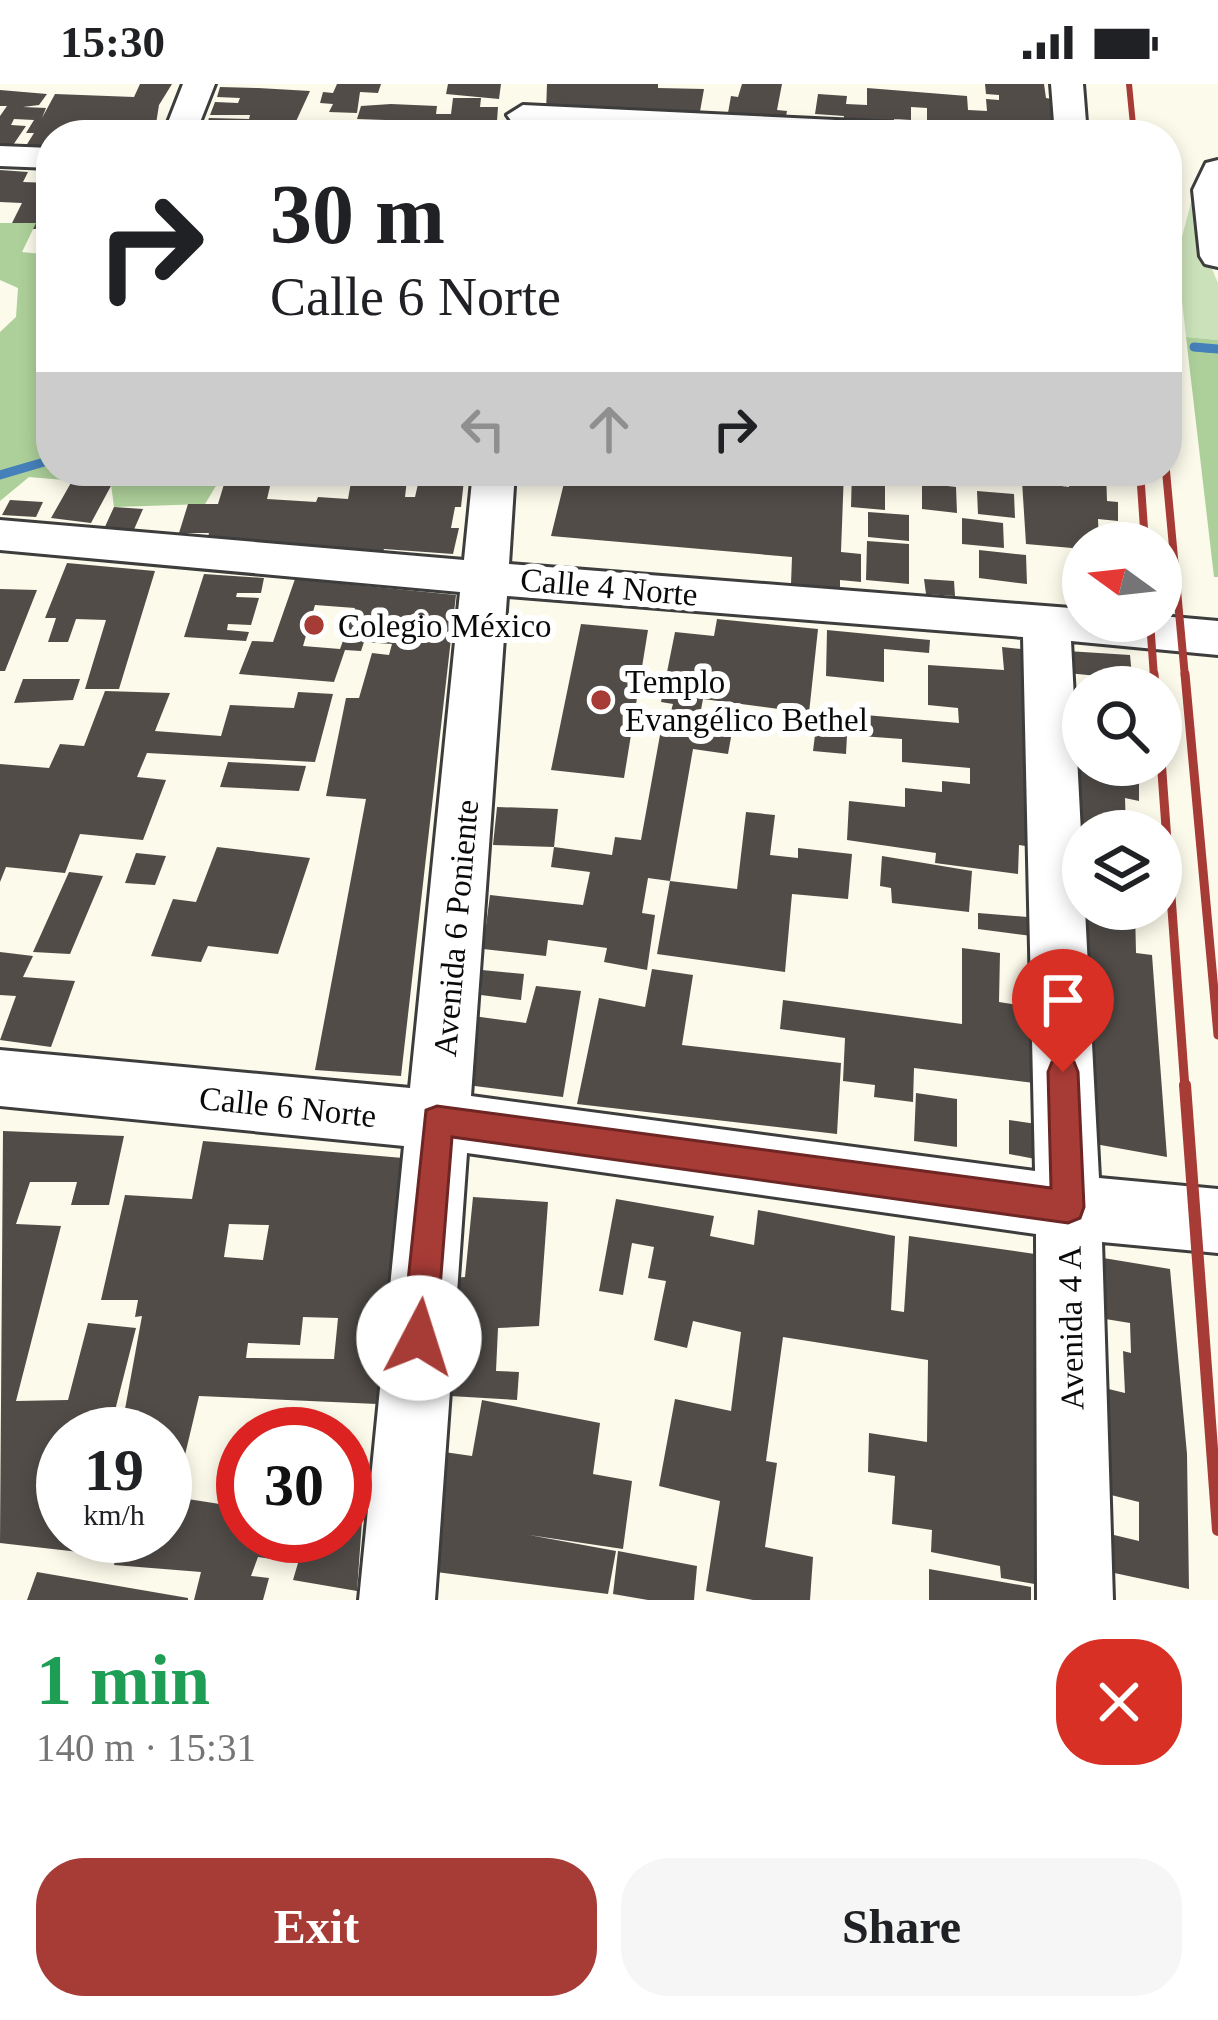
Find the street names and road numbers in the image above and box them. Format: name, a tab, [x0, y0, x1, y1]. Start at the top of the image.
street label: Calle 4 Norte	[519, 561, 699, 613]
street label: Avenida 6 Poniente	[427, 798, 485, 1058]
street label: Calle 6 Norte	[198, 1080, 378, 1134]
street label: Avenida 4 A	[1052, 1245, 1090, 1410]

